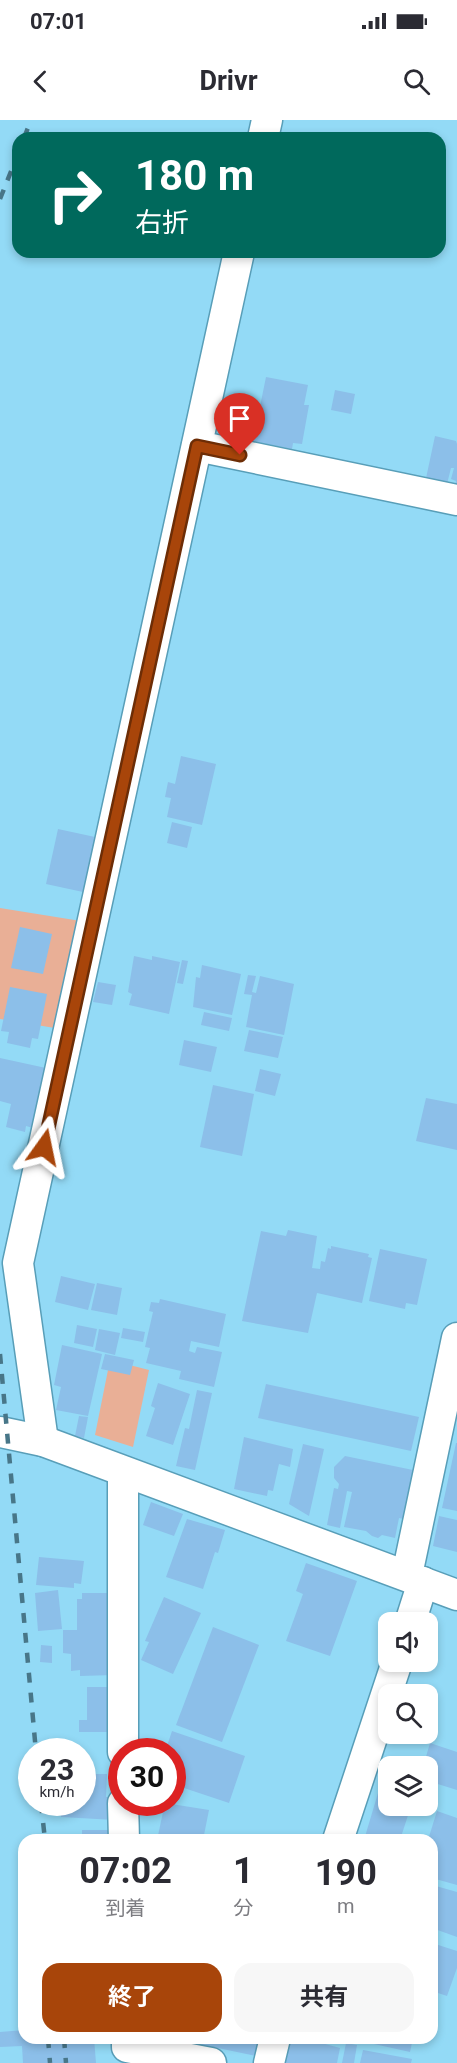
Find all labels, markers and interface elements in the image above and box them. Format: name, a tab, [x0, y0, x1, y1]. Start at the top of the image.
text: 07:01	[30, 9, 87, 34]
icon: back	[24, 65, 57, 98]
text: Drivr	[199, 65, 258, 97]
icon: search	[400, 65, 433, 98]
text: 180 m	[135, 151, 254, 200]
icon: right	[36, 156, 114, 234]
text: 右折	[135, 207, 189, 239]
pin	[214, 393, 265, 455]
icon: arrive	[223, 402, 256, 435]
position arrow	[12, 1115, 76, 1179]
map controls	[378, 1612, 438, 1816]
button: sound	[378, 1612, 438, 1672]
button: search	[378, 1684, 438, 1744]
speed limit sign: 30	[108, 1738, 186, 1816]
text: 23	[40, 1752, 74, 1787]
button: layers	[378, 1756, 438, 1816]
text: km/h	[39, 1783, 75, 1801]
text: 07:02	[79, 1850, 172, 1892]
text: 1	[233, 1850, 254, 1892]
text: 190	[315, 1852, 377, 1894]
text: m	[337, 1894, 355, 1918]
text: 到着	[106, 1896, 146, 1920]
text: 分	[233, 1896, 253, 1920]
button: 終了	[42, 1963, 222, 2032]
button: 共有	[234, 1963, 414, 2032]

